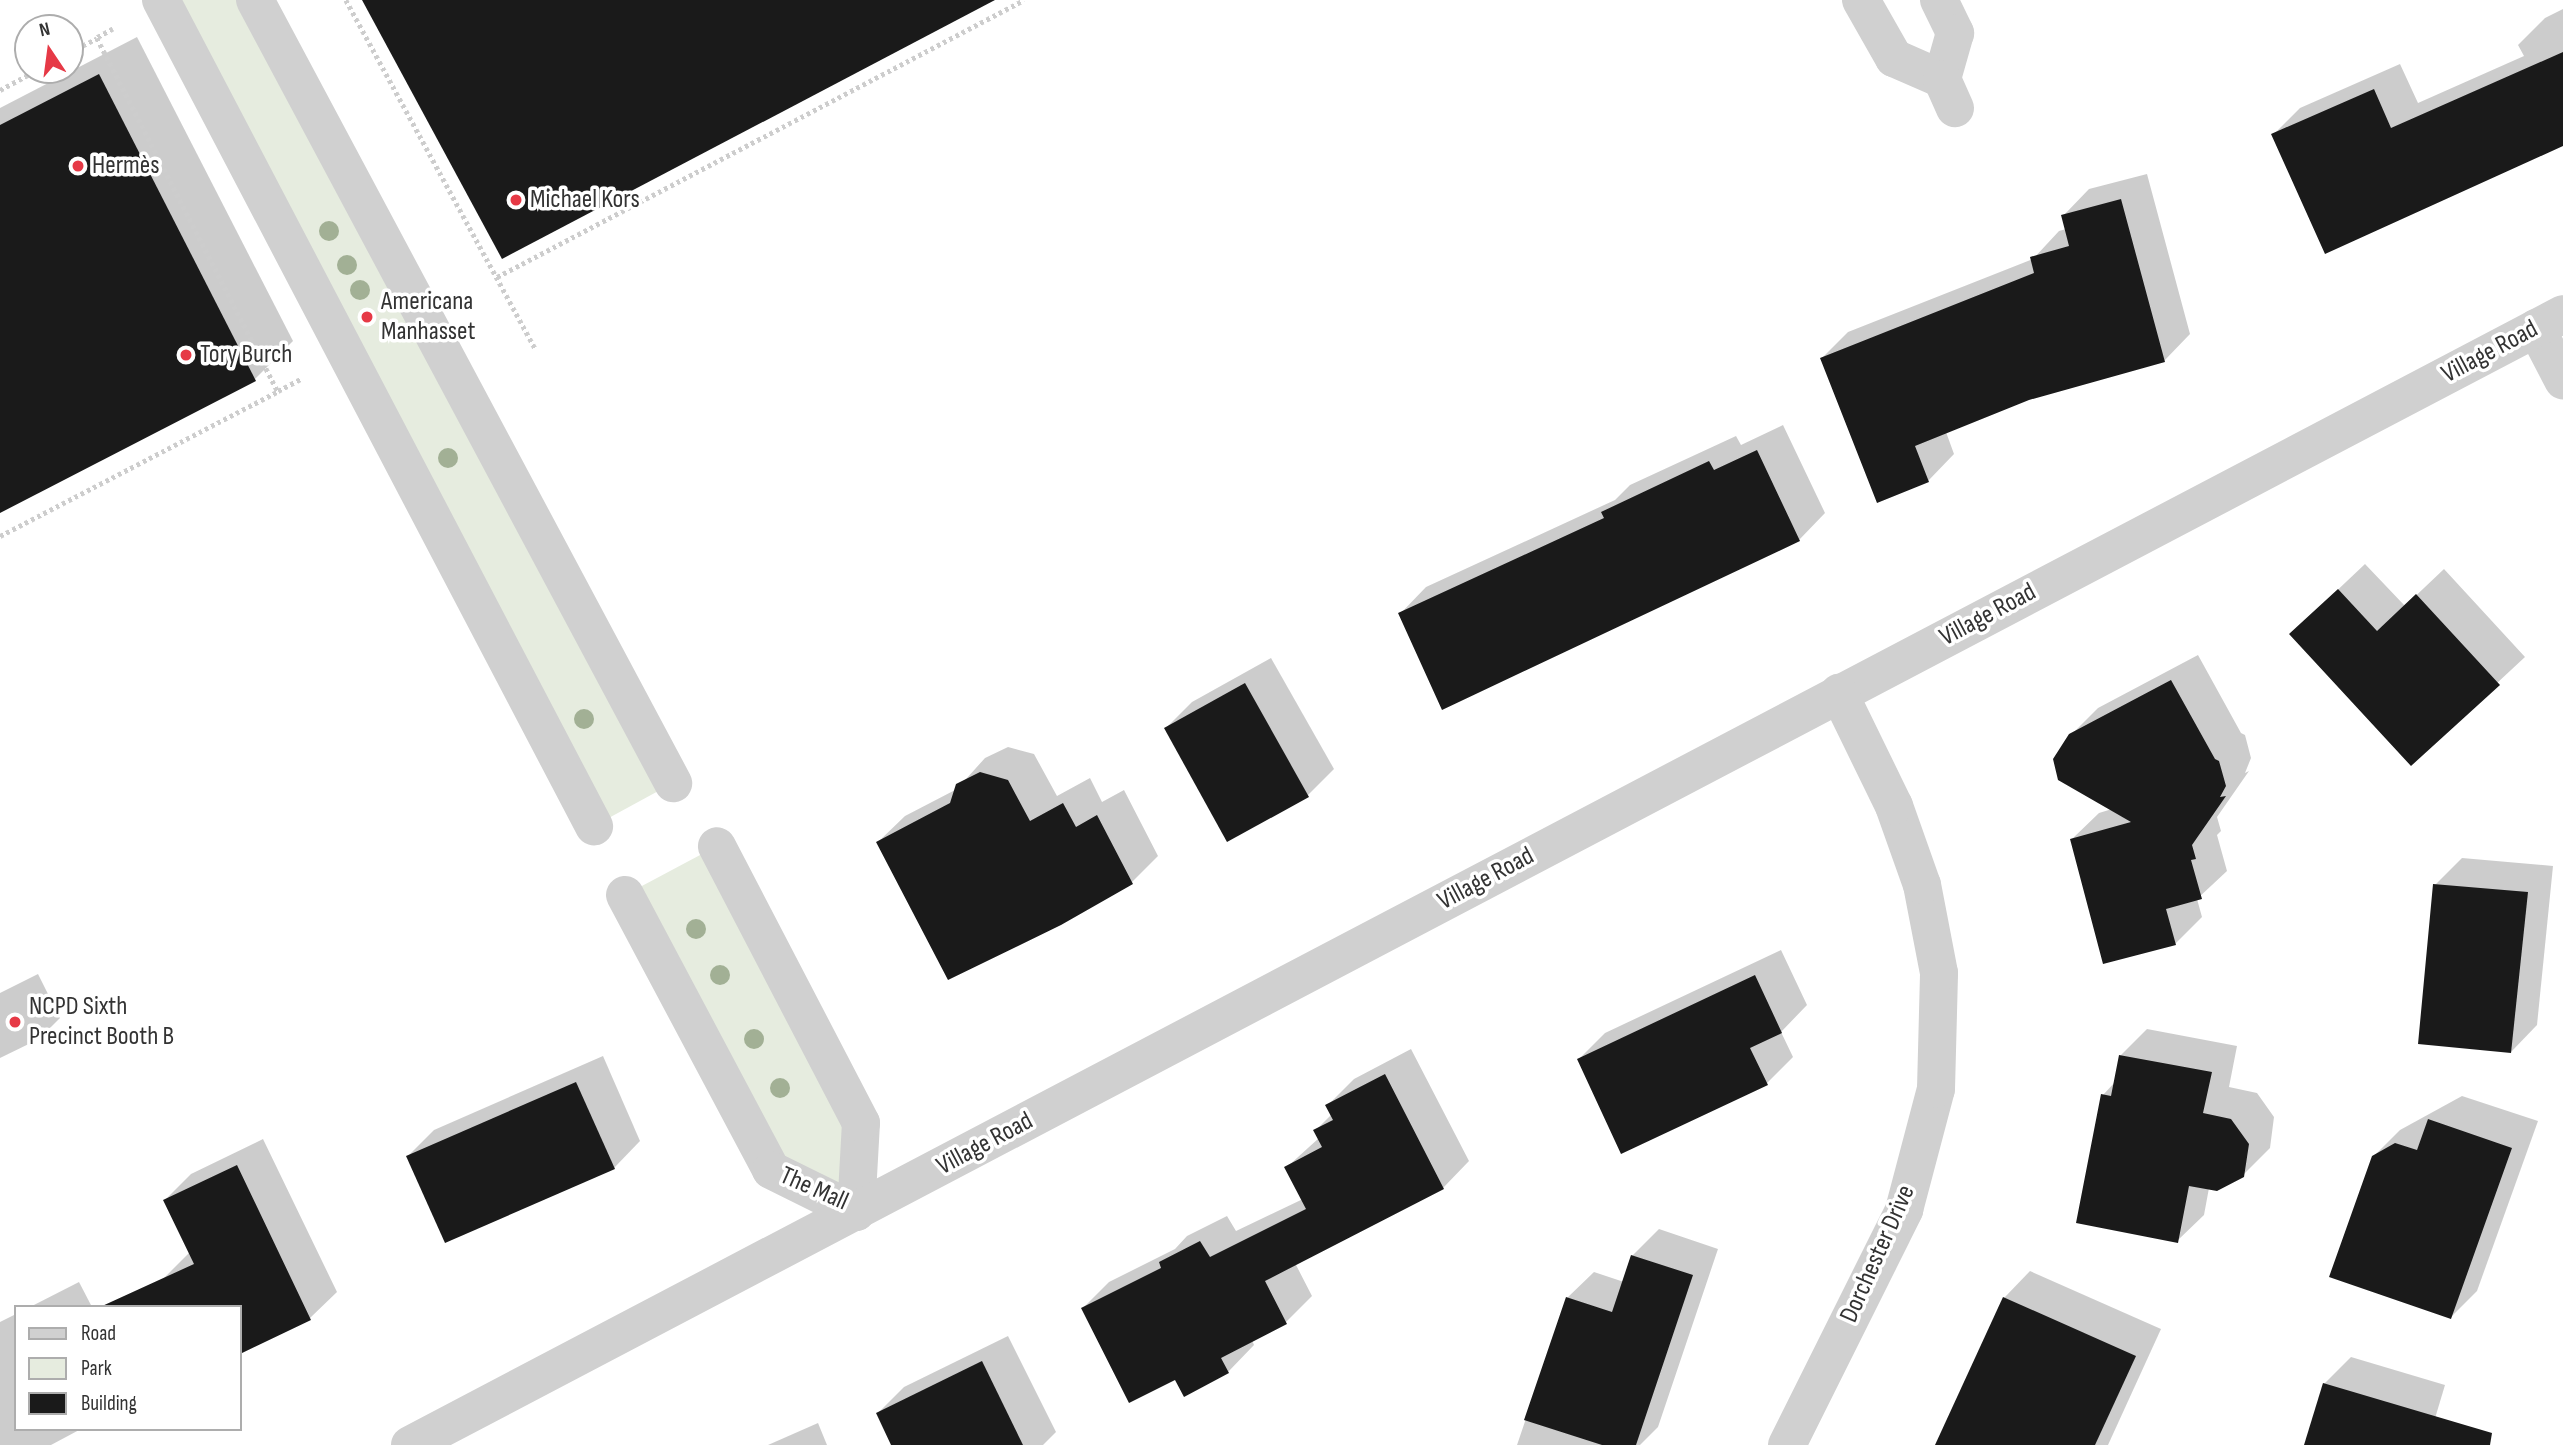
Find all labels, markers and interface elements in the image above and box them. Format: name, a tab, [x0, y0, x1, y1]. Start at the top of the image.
north arrow	[14, 14, 84, 84]
text: N	[37, 18, 52, 42]
place label: Hermès	[92, 150, 160, 182]
marker: Hermès	[70, 158, 86, 174]
place label: Michael Kors	[530, 184, 640, 216]
marker: Michael Kors	[508, 192, 524, 208]
place label: Americana Manhasset	[381, 286, 475, 348]
marker: Americana Manhasset	[359, 309, 375, 325]
street label: Village Road	[2437, 314, 2543, 390]
place label: Tory Burch	[200, 339, 292, 371]
marker: Tory Burch	[178, 347, 194, 363]
street label: Village Road	[1935, 577, 2041, 653]
street label: Village Road	[1433, 841, 1539, 917]
place label: NCPD Sixth Precinct Booth B	[29, 991, 174, 1052]
marker: NCPD Sixth Precinct Booth B	[7, 1014, 23, 1030]
street label: Village Road	[932, 1106, 1038, 1182]
street label: The Mall	[775, 1160, 853, 1218]
street label: Dorchester Drive	[1834, 1180, 1922, 1328]
legend	[14, 1305, 242, 1431]
text: Road	[81, 1321, 116, 1346]
text: Park	[81, 1356, 112, 1381]
text: Building	[81, 1391, 137, 1416]

